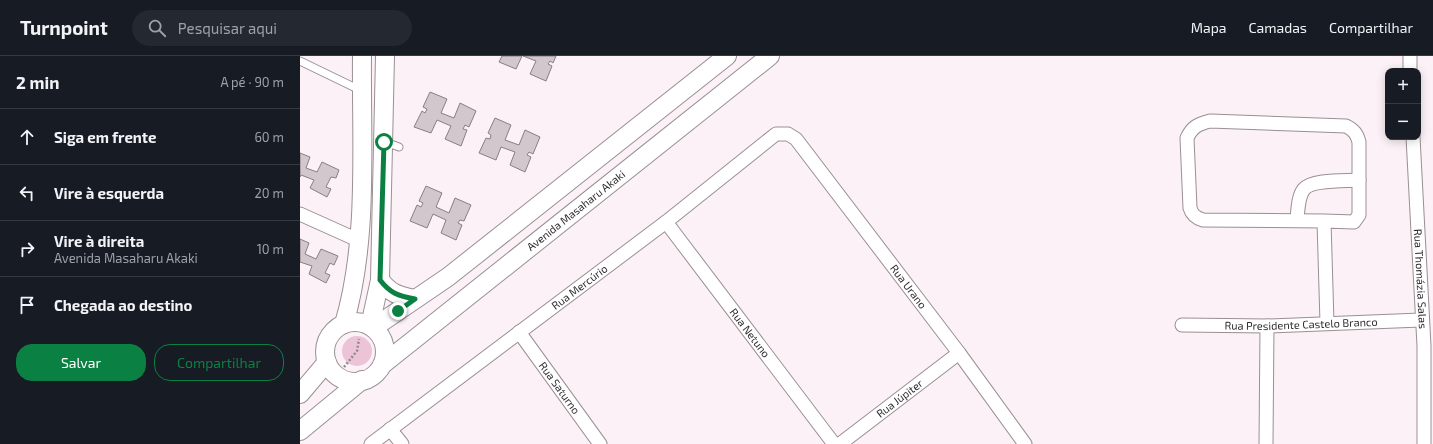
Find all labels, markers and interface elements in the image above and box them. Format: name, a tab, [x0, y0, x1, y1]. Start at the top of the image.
search box	[132, 10, 412, 46]
text: Turnpoint	[20, 16, 108, 39]
icon: search	[146, 17, 168, 39]
text: Pesquisar aqui	[178, 19, 277, 37]
text: Mapa	[1191, 19, 1227, 36]
text: Camadas	[1249, 19, 1307, 36]
text: Compartilhar	[1329, 19, 1413, 36]
map controls	[1385, 68, 1421, 140]
button: +	[1385, 68, 1421, 104]
text: 2 min	[16, 72, 59, 92]
text: A pé · 90 m	[220, 74, 284, 90]
button: −	[1385, 104, 1421, 140]
icon: ahead	[16, 126, 38, 148]
text: Siga em frente	[54, 128, 156, 146]
text: 60 m	[254, 129, 284, 145]
route start	[375, 133, 393, 151]
street label: Avenida Masaharu Akaki	[524, 167, 627, 253]
icon: left	[16, 182, 38, 204]
text: Vire à esquerda	[54, 184, 164, 202]
text: 20 m	[255, 185, 284, 201]
street label: Rua Thomázia Salas	[1412, 228, 1430, 330]
text: Vire à direita	[54, 232, 144, 250]
icon: right	[16, 238, 38, 260]
text: 10 m	[257, 241, 284, 257]
text: Avenida Masaharu Akaki	[54, 250, 198, 266]
street label: Rua Mercúrio	[549, 261, 610, 312]
street label: Rua Urano	[888, 262, 930, 311]
icon: arrive	[16, 294, 38, 316]
text: Chegada ao destino	[54, 296, 192, 314]
route end	[389, 302, 407, 320]
street label: Rua Netuno	[727, 305, 773, 360]
street label: Rua Presidente Castelo Branco	[1224, 315, 1378, 332]
button: Salvar	[16, 344, 146, 381]
button: Compartilhar	[154, 344, 284, 381]
street label: Rua Saturno	[537, 359, 583, 416]
street label: Rua Júpiter	[873, 376, 926, 420]

